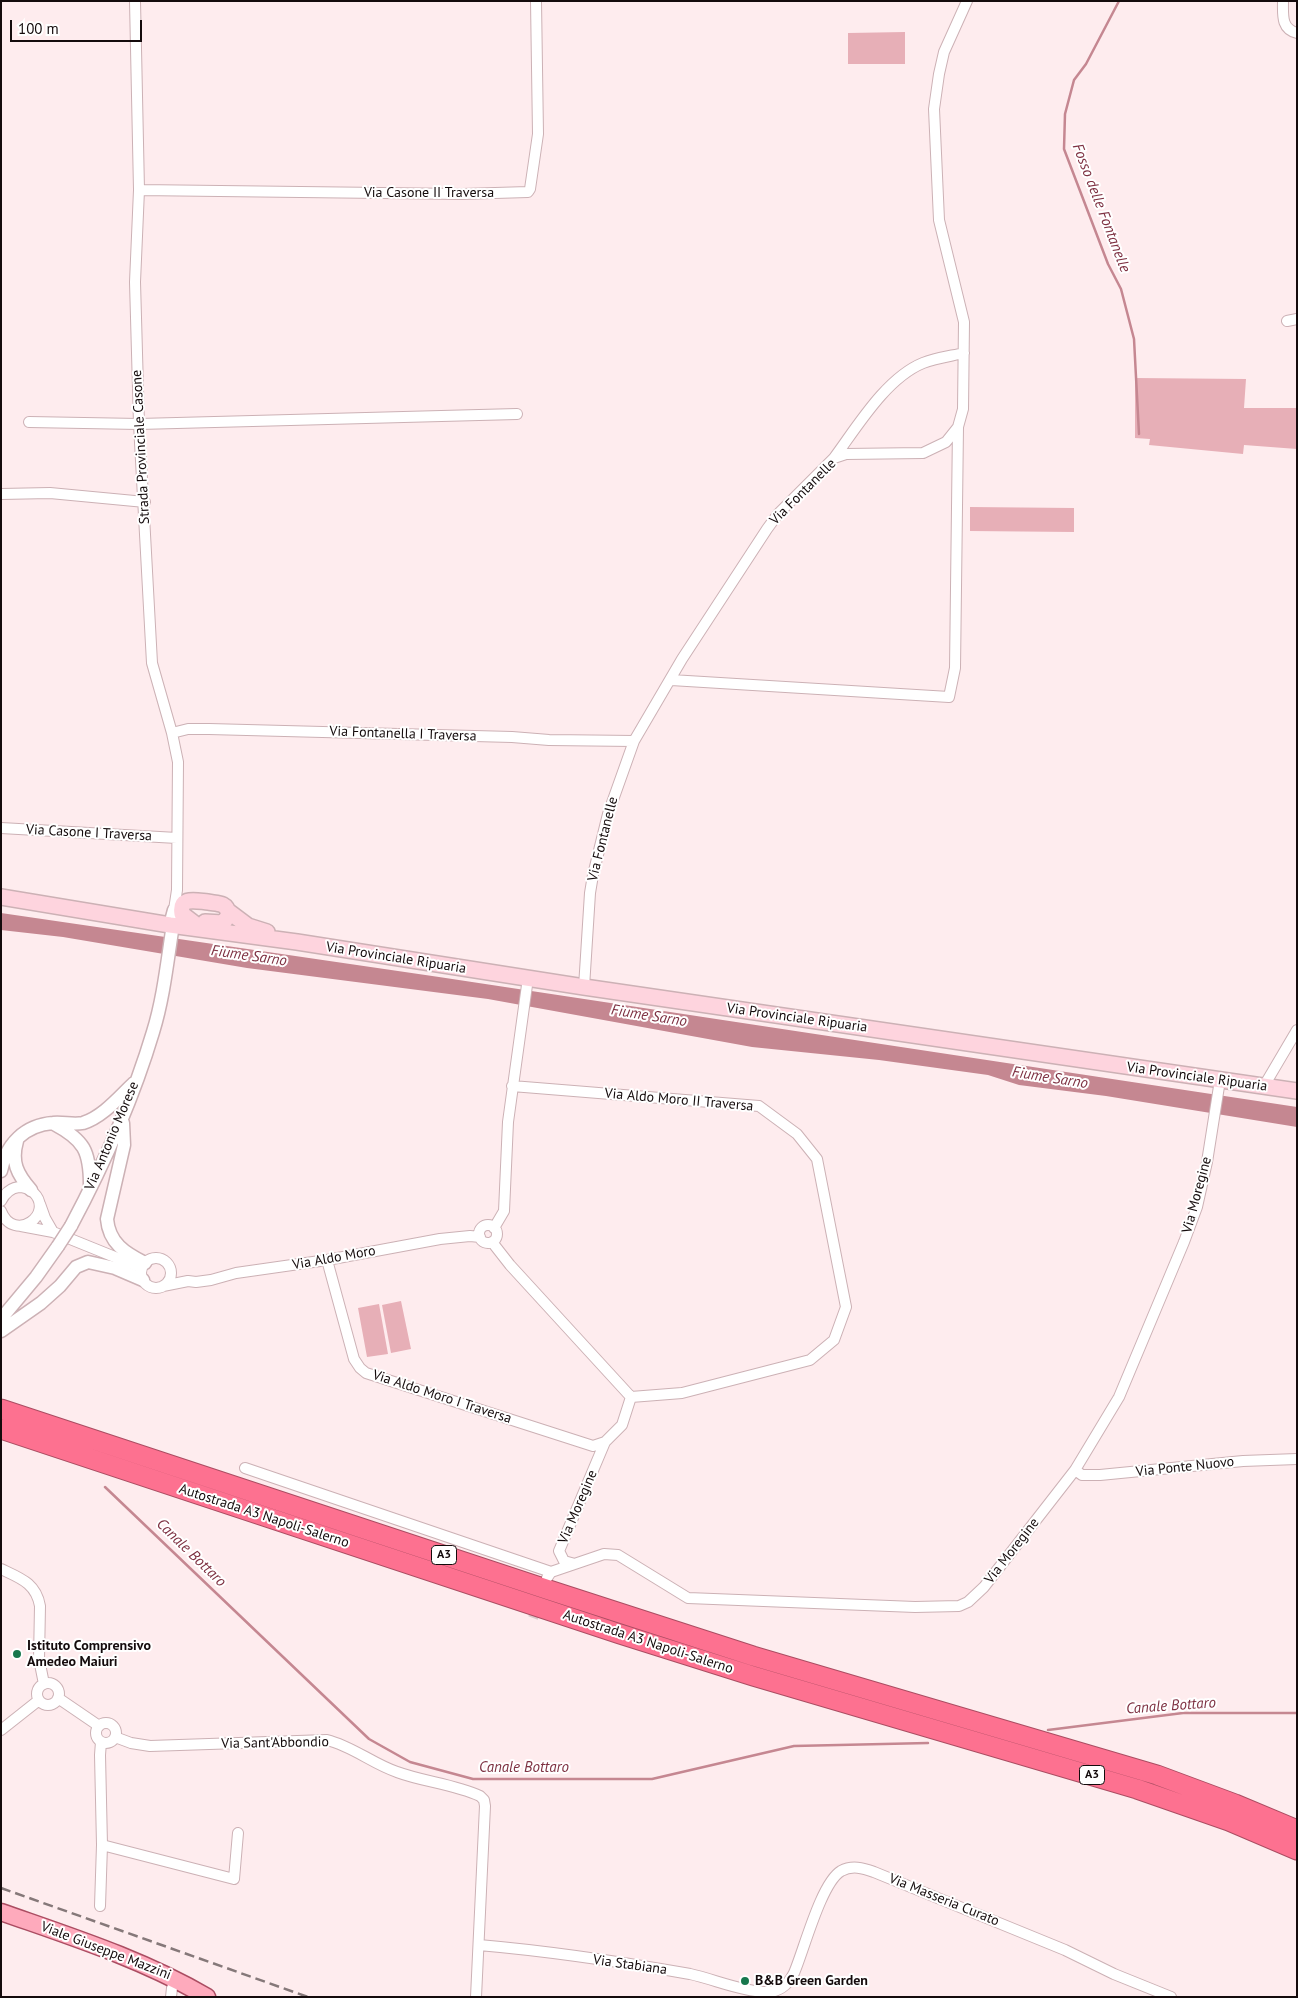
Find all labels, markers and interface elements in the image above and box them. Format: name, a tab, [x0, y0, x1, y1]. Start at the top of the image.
scale bar	[12, 10, 145, 42]
text: 100 m	[18, 19, 59, 38]
water label: Fosso delle Fontanelle	[1068, 141, 1134, 275]
street label: Via Casone II Traversa	[364, 185, 494, 201]
street label: Strada Provinciale Casone	[129, 369, 153, 525]
street label: Via Fontanelle	[766, 455, 840, 529]
street label: Via Fontanella I Traversa	[329, 723, 477, 745]
street label: Via Fontanelle	[584, 795, 622, 883]
street label: Via Casone I Traversa	[26, 821, 152, 845]
street label: Via Provinciale Ripuaria	[325, 939, 467, 977]
water label: Fiume Sarno	[210, 942, 288, 970]
street label: Via Provinciale Ripuaria	[726, 1000, 868, 1036]
water label: Fiume Sarno	[610, 1001, 688, 1031]
street label: Via Provinciale Ripuaria	[1126, 1059, 1268, 1095]
water label: Fiume Sarno	[1011, 1063, 1089, 1093]
street label: Via Antonio Morese	[82, 1079, 142, 1193]
street label: Via Aldo Moro II Traversa	[604, 1085, 754, 1115]
street label: Via Moregine	[1179, 1155, 1215, 1235]
street label: Via Aldo Moro	[291, 1242, 377, 1274]
street label: Via Aldo Moro I Traversa	[370, 1367, 514, 1427]
street label: Via Ponte Nuovo	[1135, 1453, 1235, 1481]
street label: Via Moregine	[555, 1467, 601, 1547]
street label: Autostrada A3 Napoli-Salerno	[177, 1481, 351, 1551]
water label: Canale Bottaro	[152, 1515, 230, 1591]
street label: Via Moregine	[981, 1515, 1043, 1587]
road number: A3	[432, 1546, 456, 1564]
street label: Autostrada A3 Napoli-Salerno	[561, 1607, 735, 1677]
place label: Istituto Comprensivo Amedeo Maiuri	[27, 1638, 151, 1670]
marker: Istituto Comprensivo Amedeo Maiuri	[11, 1648, 23, 1660]
water label: Canale Bottaro	[1126, 1694, 1216, 1718]
street label: Via Sant'Abbondio	[221, 1734, 329, 1752]
water label: Canale Bottaro	[479, 1759, 569, 1777]
road number: A3	[1080, 1766, 1104, 1784]
street label: Via Masseria Curato	[886, 1870, 1002, 1930]
street label: Viale Giuseppe Mazzini	[39, 1918, 173, 1984]
street label: Via Stabiana	[592, 1952, 668, 1978]
place label: B&B Green Garden	[755, 1973, 868, 1989]
marker: B&B Green Garden	[739, 1975, 751, 1987]

